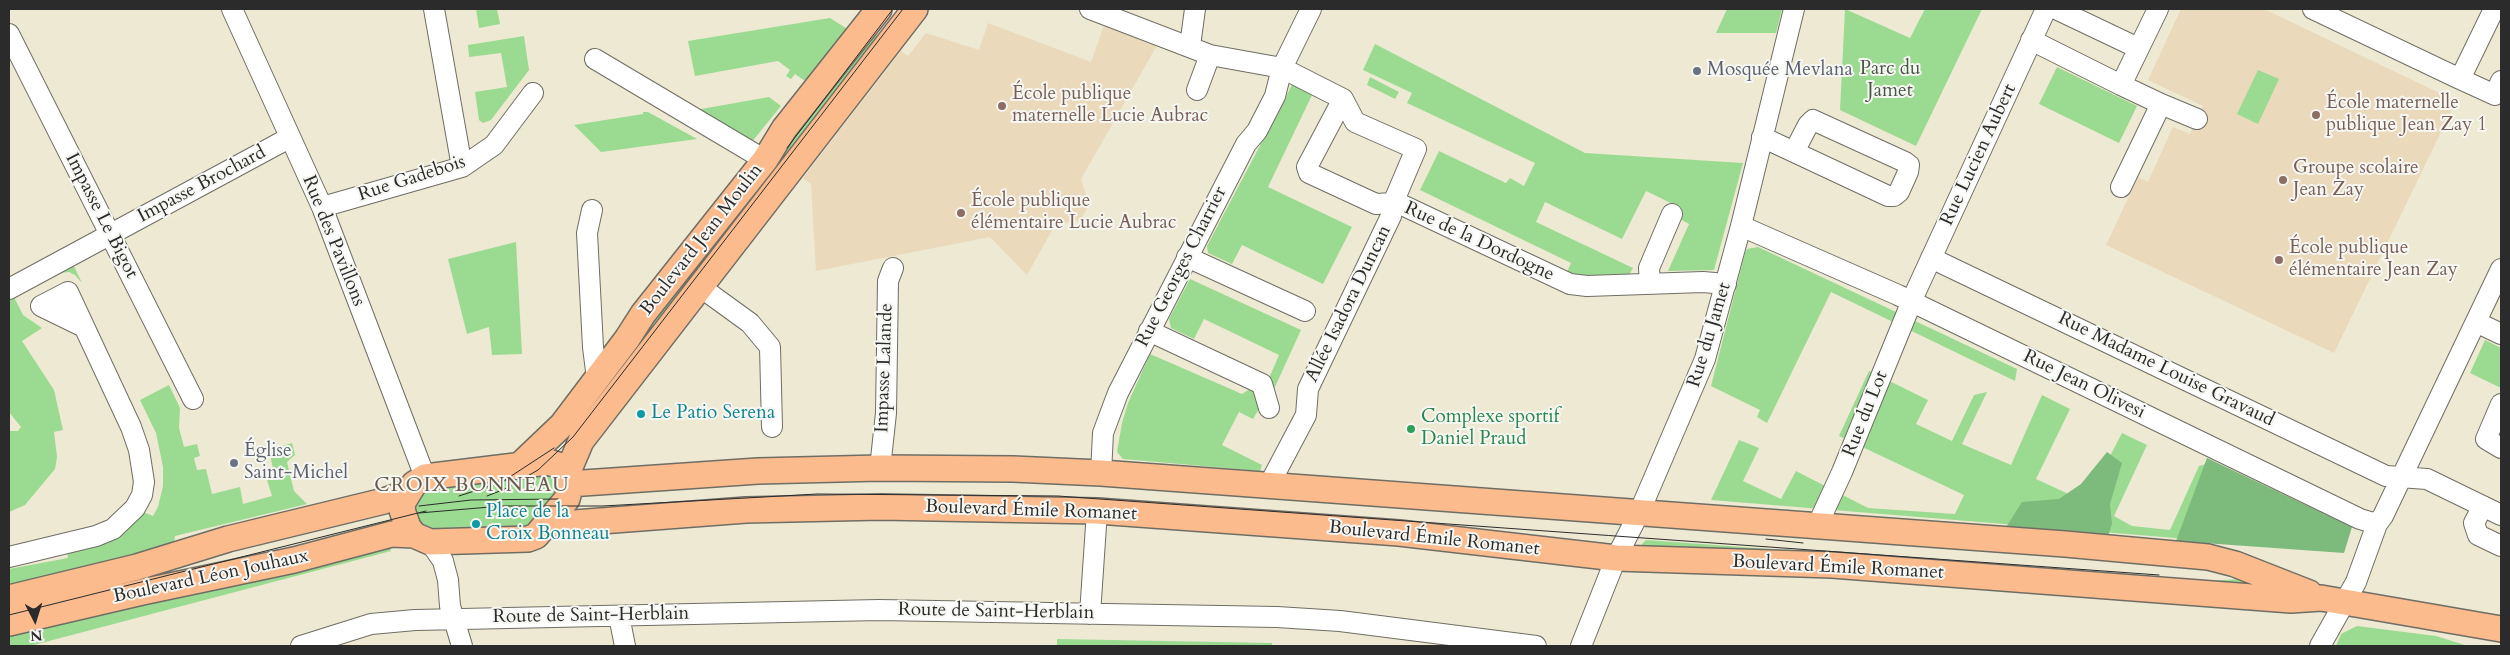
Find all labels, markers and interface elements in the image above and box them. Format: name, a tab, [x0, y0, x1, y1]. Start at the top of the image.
park label: Parc du Jamet	[1860, 59, 1920, 103]
place label: Mosquée Mevlana	[1707, 60, 1853, 82]
marker: Mosquée Mevlana	[1691, 65, 1703, 77]
street label: Rue Lucien Aubert	[1936, 81, 2022, 229]
place label: École publique maternelle Lucie Aubrac	[1012, 84, 1208, 128]
place label: École maternelle publique Jean Zay 1	[2326, 93, 2487, 137]
marker: École publique maternelle Lucie Aubrac	[996, 100, 1008, 112]
marker: École maternelle publique Jean Zay 1	[2310, 109, 2322, 121]
street label: Impasse Brochard	[134, 142, 270, 228]
street label: Impasse Le Bigot	[60, 149, 142, 283]
street label: Rue Gadebois	[355, 151, 469, 207]
place label: Groupe scolaire Jean Zay	[2293, 158, 2419, 202]
street label: Boulevard Jean Moulin	[636, 160, 768, 320]
street label: Rue des Pavillons	[296, 172, 370, 310]
marker: Groupe scolaire Jean Zay	[2277, 174, 2289, 186]
street label: Rue Georges Charrier	[1132, 183, 1232, 351]
place label: École publique élémentaire Lucie Aubrac	[971, 191, 1176, 235]
street label: Rue de la Dordogne	[1401, 197, 1557, 287]
marker: École publique élémentaire Lucie Aubrac	[955, 207, 967, 219]
street label: Allée Isadora Duncan	[1301, 222, 1397, 386]
place label: École publique élémentaire Jean Zay	[2289, 238, 2458, 282]
marker: École publique élémentaire Jean Zay	[2273, 254, 2285, 266]
street label: Rue du Jamet	[1683, 280, 1737, 390]
street label: Impasse Lalande	[871, 303, 899, 433]
street label: Rue Madame Louise Gravaud	[2054, 308, 2278, 432]
street label: Rue Jean Olivesi	[2019, 346, 2149, 424]
street label: Rue du Lot	[1838, 368, 1894, 460]
place label: Le Patio Serena	[651, 403, 775, 425]
place label: Complexe sportif Daniel Praud	[1421, 407, 1559, 451]
marker: Le Patio Serena	[635, 408, 647, 420]
marker: Complexe sportif Daniel Praud	[1405, 423, 1417, 435]
place label: Église Saint-Michel	[244, 441, 348, 485]
marker: Église Saint-Michel	[228, 457, 240, 469]
district label: CROIX BONNEAU	[373, 474, 571, 498]
street label: Boulevard Émile Romanet	[925, 496, 1137, 526]
place label: Place de la Croix Bonneau	[486, 502, 610, 546]
street label: Boulevard Émile Romanet	[1327, 517, 1541, 561]
marker: Place de la Croix Bonneau	[470, 518, 482, 530]
street label: Boulevard Léon Jouhaux	[111, 545, 311, 609]
street label: Boulevard Émile Romanet	[1732, 551, 1944, 585]
north arrow	[10, 595, 60, 645]
street label: Route de Saint-Herblain	[898, 599, 1094, 625]
street label: Route de Saint-Herblain	[493, 603, 689, 629]
text: N	[29, 625, 43, 645]

